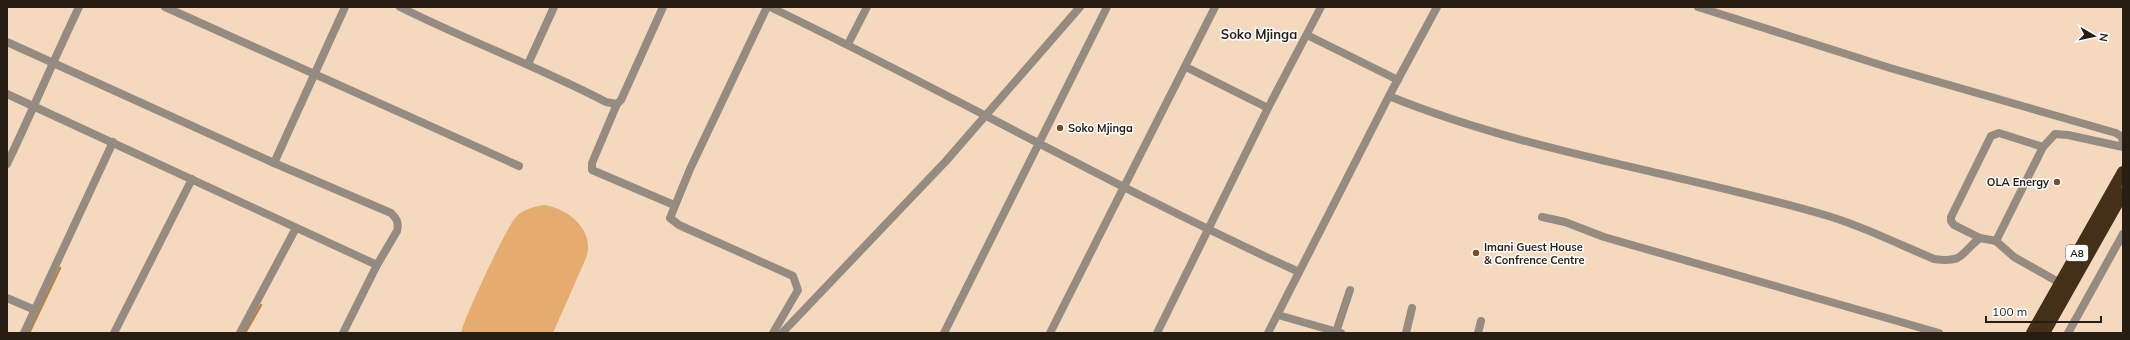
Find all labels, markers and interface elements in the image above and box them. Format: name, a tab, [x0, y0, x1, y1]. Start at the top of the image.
north arrow	[2074, 16, 2114, 56]
district label: Soko Mjinga	[1221, 26, 1297, 42]
text: N	[2096, 32, 2111, 43]
place label: Soko Mjinga	[1068, 121, 1133, 135]
marker: Soko Mjinga	[1055, 123, 1065, 133]
place label: OLA Energy	[1987, 175, 2049, 189]
marker: OLA Energy	[2052, 177, 2062, 187]
place label: Imani Guest House & Confrence Centre	[1484, 240, 1585, 267]
road number: A8	[2066, 245, 2088, 261]
marker: Imani Guest House & Confrence Centre	[1471, 248, 1481, 258]
scale bar	[1986, 298, 2101, 324]
text: 100 m	[1992, 304, 2027, 319]

